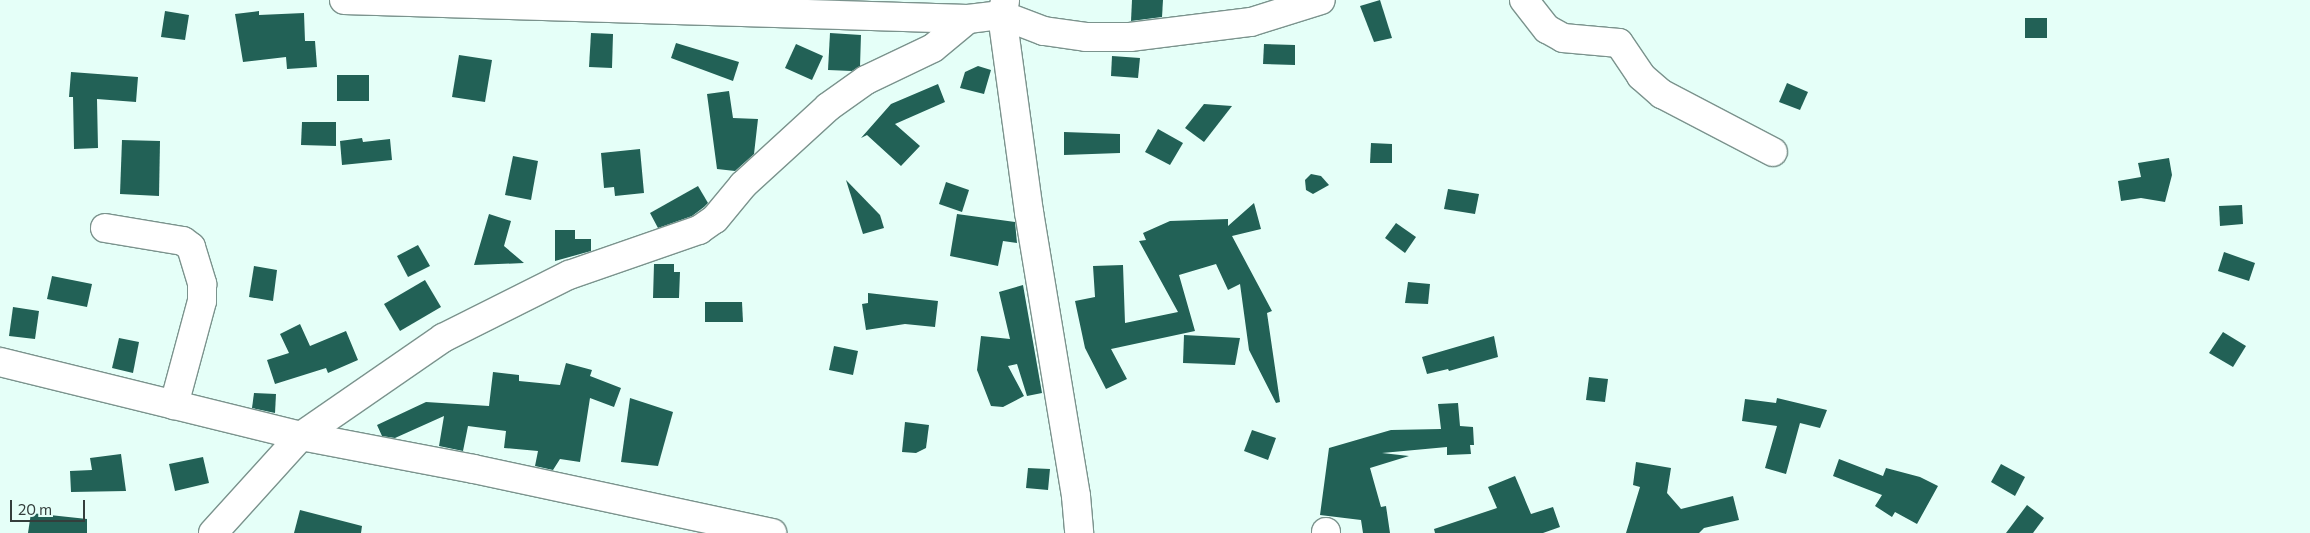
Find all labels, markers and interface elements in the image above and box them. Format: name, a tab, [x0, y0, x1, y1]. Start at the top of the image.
scale bar	[12, 490, 88, 522]
text: 20 m	[18, 500, 52, 518]

